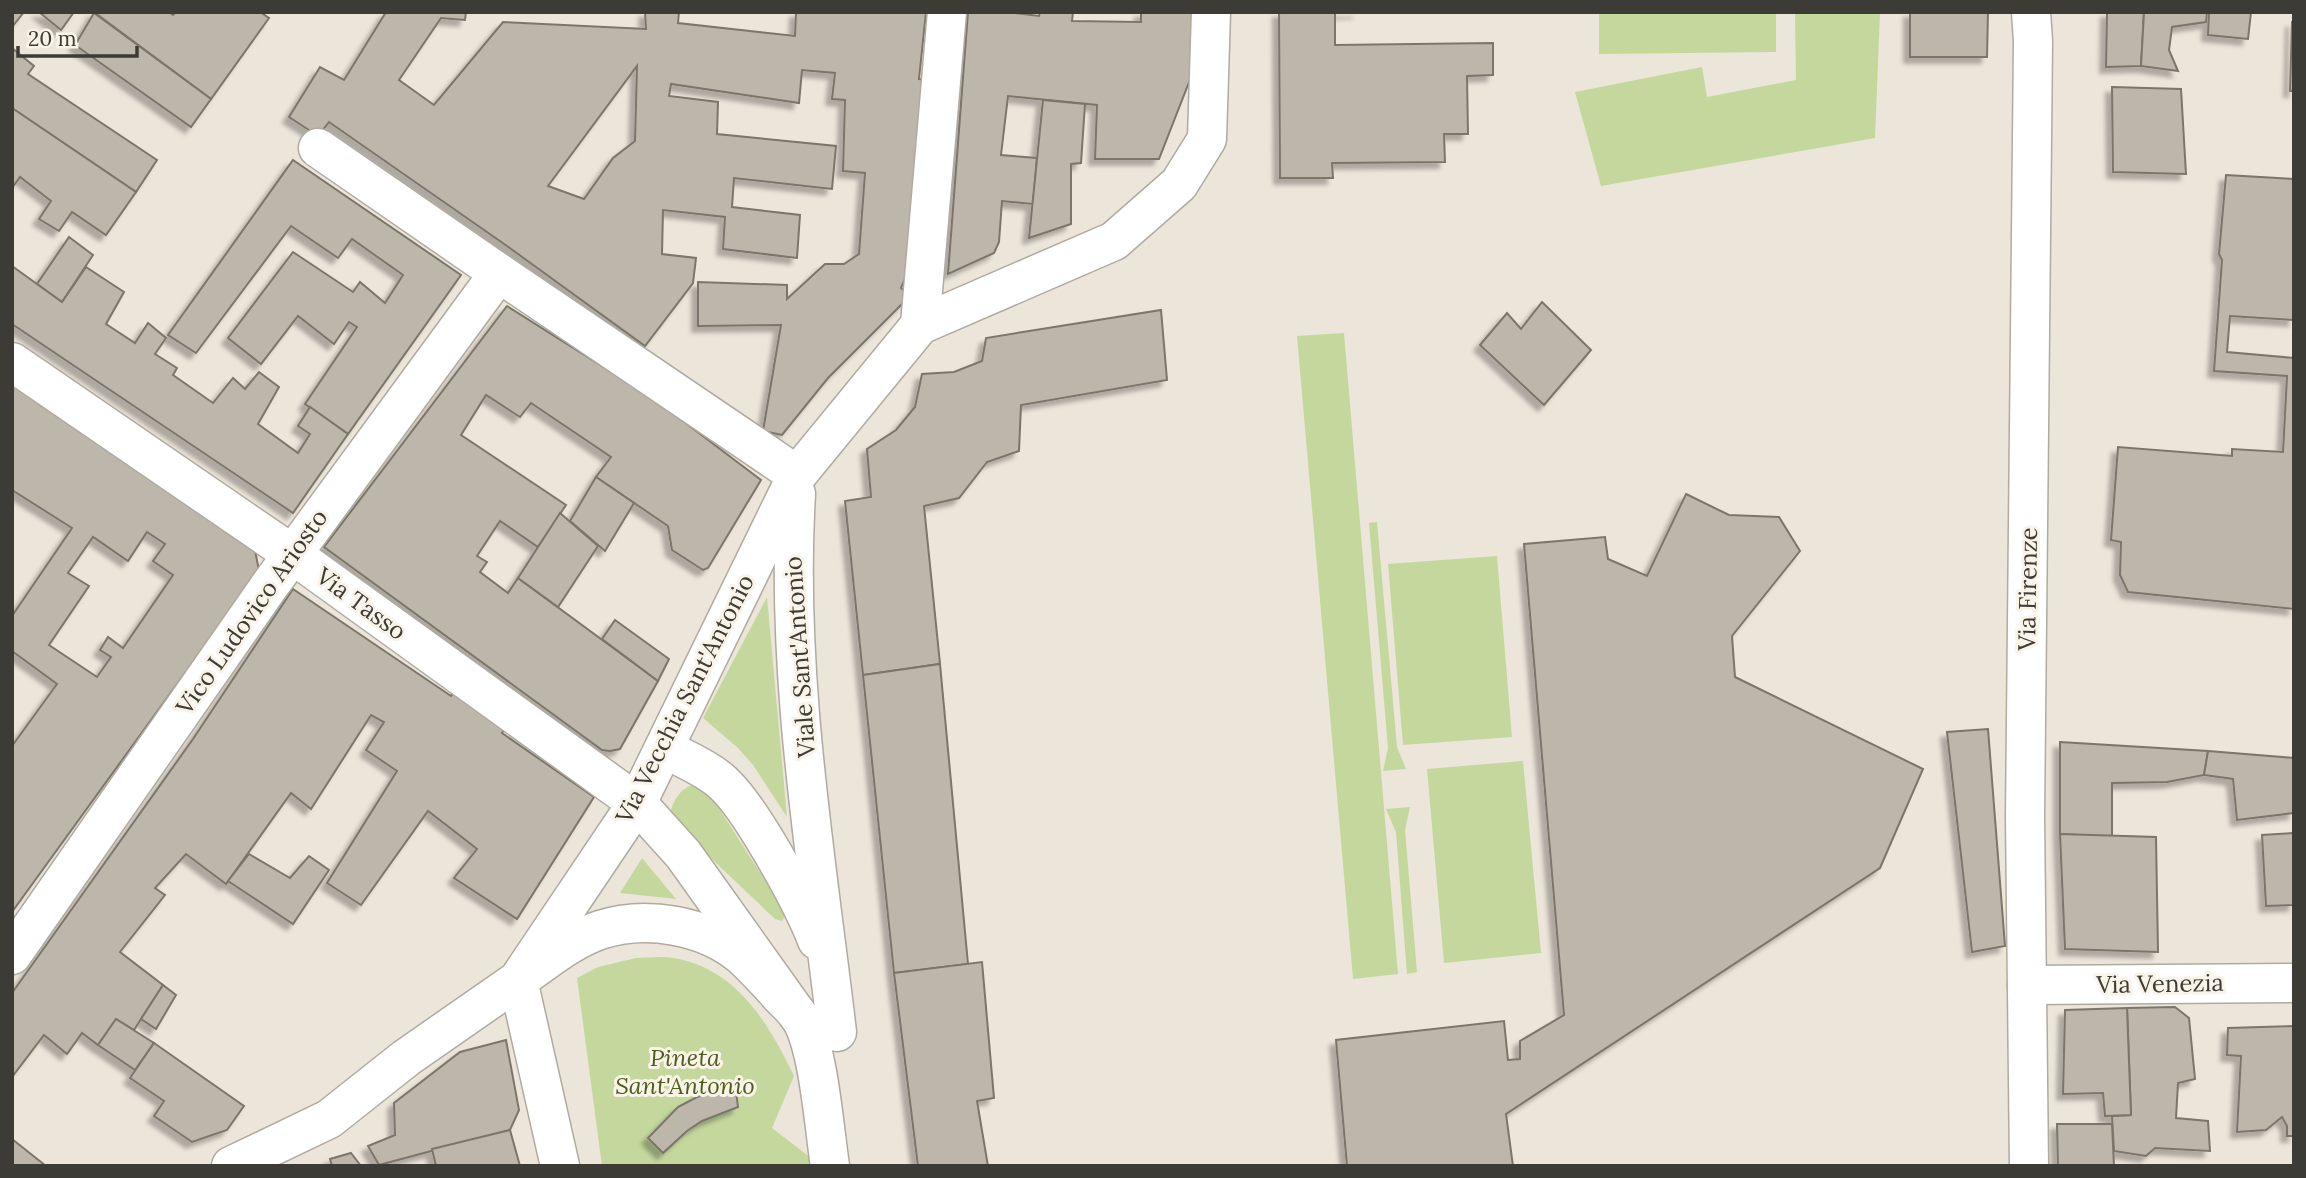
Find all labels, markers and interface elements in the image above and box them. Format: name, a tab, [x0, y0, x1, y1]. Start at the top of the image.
scale bar	[18, 14, 136, 58]
text: 20 m	[28, 25, 77, 52]
street label: Vico Ludovico Ariosto	[168, 503, 334, 721]
street label: Via Firenze	[2011, 527, 2044, 652]
street label: Viale Sant'Antonio	[777, 555, 822, 760]
street label: Via Tasso	[309, 560, 413, 647]
street label: Via Vecchia Sant'Antonio	[608, 569, 761, 829]
street label: Via Venezia	[2095, 967, 2224, 1000]
park label: Pineta Sant'Antonio	[615, 1042, 755, 1101]

